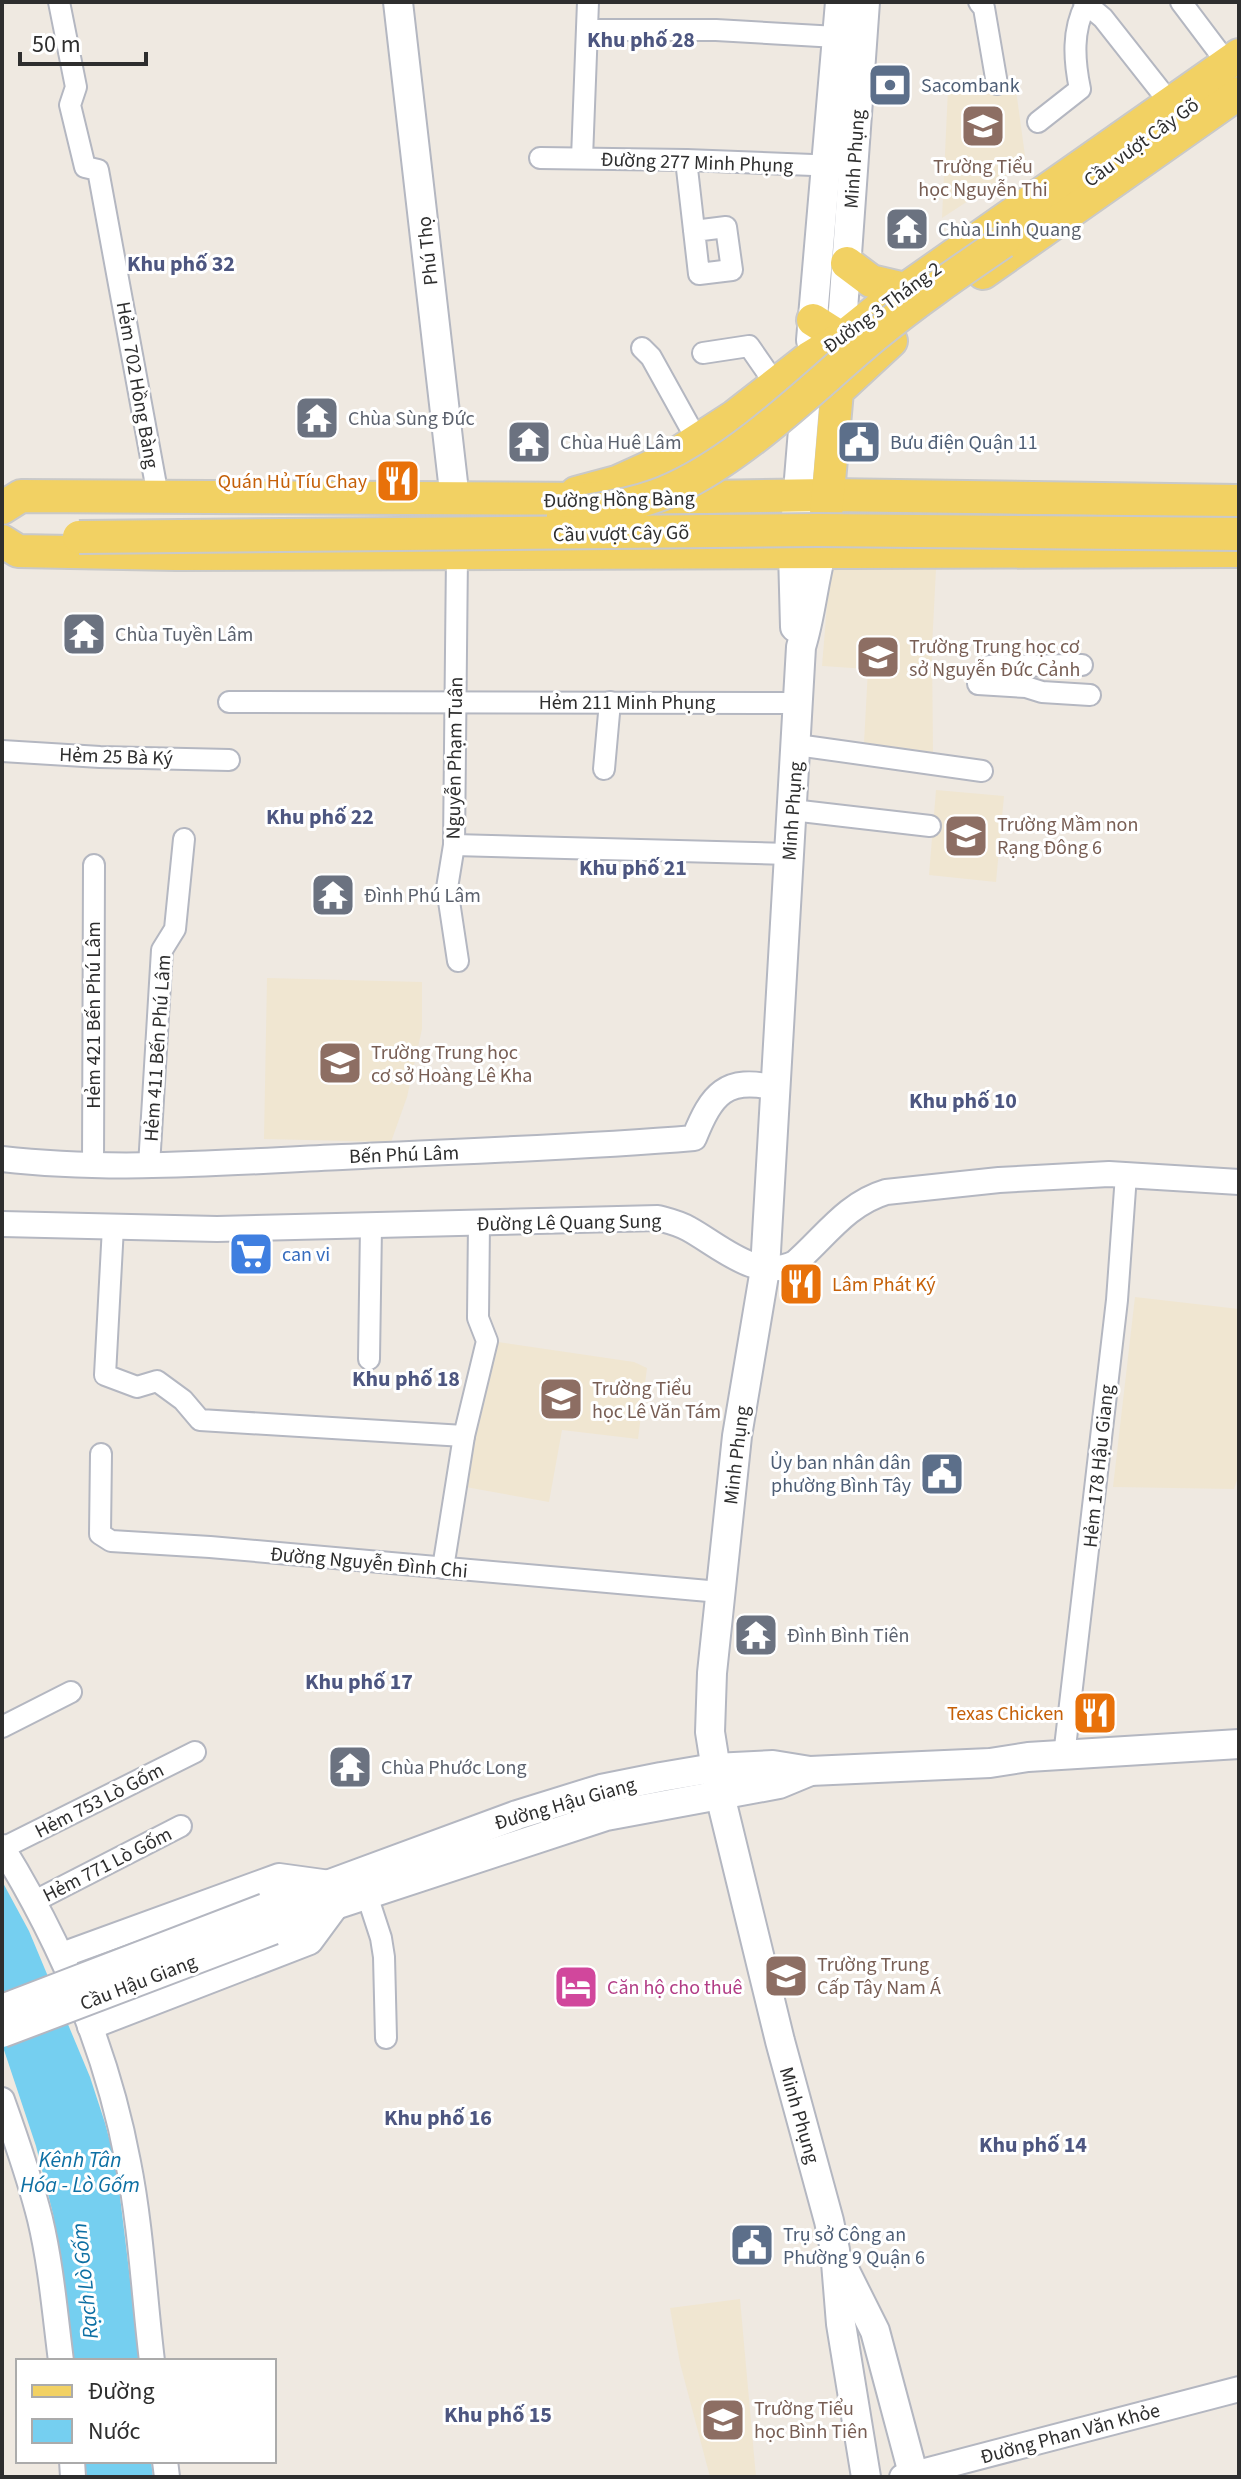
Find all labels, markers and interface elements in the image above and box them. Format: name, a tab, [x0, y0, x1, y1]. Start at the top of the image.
scale bar	[20, 16, 146, 66]
district label: Khu phố 28	[587, 24, 695, 56]
text: 50 m	[32, 27, 81, 62]
bank icon: Sacombank	[866, 61, 914, 109]
place label: Sacombank	[921, 72, 1020, 100]
street label: Cầu vượt Cây Gõ	[1078, 91, 1205, 194]
school or university icon: Trường Tiểu học Nguyễn Thi	[959, 102, 1007, 150]
street label: Minh Phụng	[838, 109, 872, 210]
street label: Đường 277 Minh Phụng	[600, 146, 794, 180]
place label: Trường Tiểu học Nguyễn Thi	[918, 153, 1048, 204]
temple icon: Chùa Linh Quang	[883, 205, 931, 253]
street label: Phú Thọ	[410, 215, 446, 287]
place label: Chùa Linh Quang	[938, 216, 1081, 244]
district label: Khu phố 32	[127, 248, 235, 280]
street label: Đường 3 Tháng 2	[818, 255, 947, 360]
street label: Hẻm 702 Hồng Bàng	[109, 299, 165, 471]
temple icon: Chùa Sùng Đức	[293, 394, 341, 442]
place label: Chùa Sùng Đức	[348, 405, 475, 433]
temple icon: Chùa Huê Lâm	[505, 418, 553, 466]
public building icon: Bưu điện Quận 11	[835, 418, 883, 466]
place label: Chùa Huê Lâm	[560, 429, 681, 457]
place label: Bưu điện Quận 11	[890, 429, 1038, 457]
restaurant icon: Quán Hủ Tíu Chay	[374, 457, 422, 505]
place label: Quán Hủ Tíu Chay	[218, 468, 368, 496]
street label: Đường Hồng Bàng	[543, 485, 695, 515]
street label: Cầu vượt Cây Gõ	[553, 519, 689, 549]
temple icon: Chùa Tuyền Lâm	[60, 610, 108, 658]
place label: Chùa Tuyền Lâm	[115, 621, 253, 649]
school or university icon: Trường Trung học cơ sở Nguyễn Đức Cảnh	[854, 633, 902, 681]
place label: Trường Trung học cơ sở Nguyễn Đức Cảnh	[909, 633, 1080, 684]
street label: Nguyễn Phạm Tuân	[440, 676, 470, 840]
street label: Hẻm 211 Minh Phụng	[539, 689, 715, 717]
street label: Hẻm 25 Bà Ký	[59, 741, 174, 773]
street label: Minh Phụng	[776, 761, 810, 862]
district label: Khu phố 22	[266, 801, 374, 833]
place label: Trường Mầm non Rạng Đông 6	[997, 811, 1138, 862]
school or university icon: Trường Mầm non Rạng Đông 6	[942, 812, 990, 860]
district label: Khu phố 21	[579, 852, 687, 884]
temple icon: Đình Phú Lâm	[309, 871, 357, 919]
place label: Đình Phú Lâm	[364, 882, 481, 910]
street label: Hẻm 421 Bến Phú Lâm	[80, 921, 108, 1109]
street label: Hẻm 411 Bến Phú Lâm	[137, 954, 179, 1143]
school or university icon: Trường Trung học cơ sở Hoàng Lê Kha	[316, 1039, 364, 1087]
place label: Trường Trung học cơ sở Hoàng Lê Kha	[371, 1039, 532, 1090]
district label: Khu phố 10	[909, 1085, 1017, 1117]
street label: Bến Phú Lâm	[349, 1139, 460, 1171]
street label: Đường Lê Quang Sung	[476, 1207, 662, 1239]
supermarket icon: can vi	[227, 1230, 275, 1278]
place label: can vi	[282, 1241, 330, 1269]
restaurant icon: Lâm Phát Ký	[777, 1260, 825, 1308]
place label: Lâm Phát Ký	[832, 1271, 936, 1299]
district label: Khu phố 18	[352, 1363, 460, 1395]
school or university icon: Trường Tiểu học Lê Văn Tám	[537, 1375, 585, 1423]
place label: Trường Tiểu học Lê Văn Tám	[592, 1375, 721, 1426]
street label: Hẻm 178 Hậu Giang	[1077, 1383, 1121, 1549]
street label: Minh Phụng	[717, 1404, 757, 1506]
place label: Ủy ban nhân dân phường Bình Tây	[770, 1449, 912, 1500]
public building icon: Ủy ban nhân dân phường Bình Tây	[918, 1450, 966, 1498]
street label: Đường Nguyễn Đình Chi	[269, 1540, 469, 1586]
temple icon: Đình Bình Tiên	[732, 1611, 780, 1659]
place label: Đình Bình Tiên	[787, 1622, 909, 1650]
district label: Khu phố 17	[305, 1666, 413, 1698]
restaurant icon: Texas Chicken	[1071, 1689, 1119, 1737]
place label: Texas Chicken	[947, 1700, 1064, 1728]
temple icon: Chùa Phước Long	[326, 1743, 374, 1791]
place label: Chùa Phước Long	[381, 1754, 527, 1782]
street label: Hẻm 753 Lò Gốm	[30, 1756, 169, 1845]
street label: Đường Hậu Giang	[491, 1770, 639, 1838]
street label: Hẻm 771 Lò Gốm	[38, 1820, 177, 1909]
street label: Cầu Hậu Giang	[76, 1948, 201, 2018]
place label: Trường Trung Cấp Tây Nam Á	[817, 1951, 941, 2002]
school or university icon: Trường Trung Cấp Tây Nam Á	[762, 1952, 810, 2000]
hotel icon: Căn hộ cho thuê	[552, 1963, 600, 2011]
place label: Căn hộ cho thuê	[607, 1974, 743, 2002]
street label: Minh Phụng	[772, 2064, 826, 2167]
district label: Khu phố 16	[384, 2102, 492, 2134]
district label: Khu phố 14	[979, 2129, 1087, 2161]
water label: Kênh Tân Hóa - Lò Gốm	[20, 2144, 140, 2201]
water label: Rạch Lò Gốm	[63, 2221, 107, 2341]
public building icon: Trụ sở Công an Phường 9 Quận 6	[728, 2221, 776, 2269]
place label: Trụ sở Công an Phường 9 Quận 6	[783, 2221, 925, 2272]
legend	[16, 2359, 276, 2463]
text: Đường	[88, 2374, 155, 2409]
place label: Trường Tiểu học Bình Tiên	[754, 2395, 868, 2446]
school or university icon: Trường Tiểu học Bình Tiên	[699, 2396, 747, 2444]
street label: Đường Phan Văn Khỏe	[977, 2397, 1163, 2471]
district label: Khu phố 15	[444, 2399, 552, 2431]
text: Nước	[88, 2414, 141, 2449]

